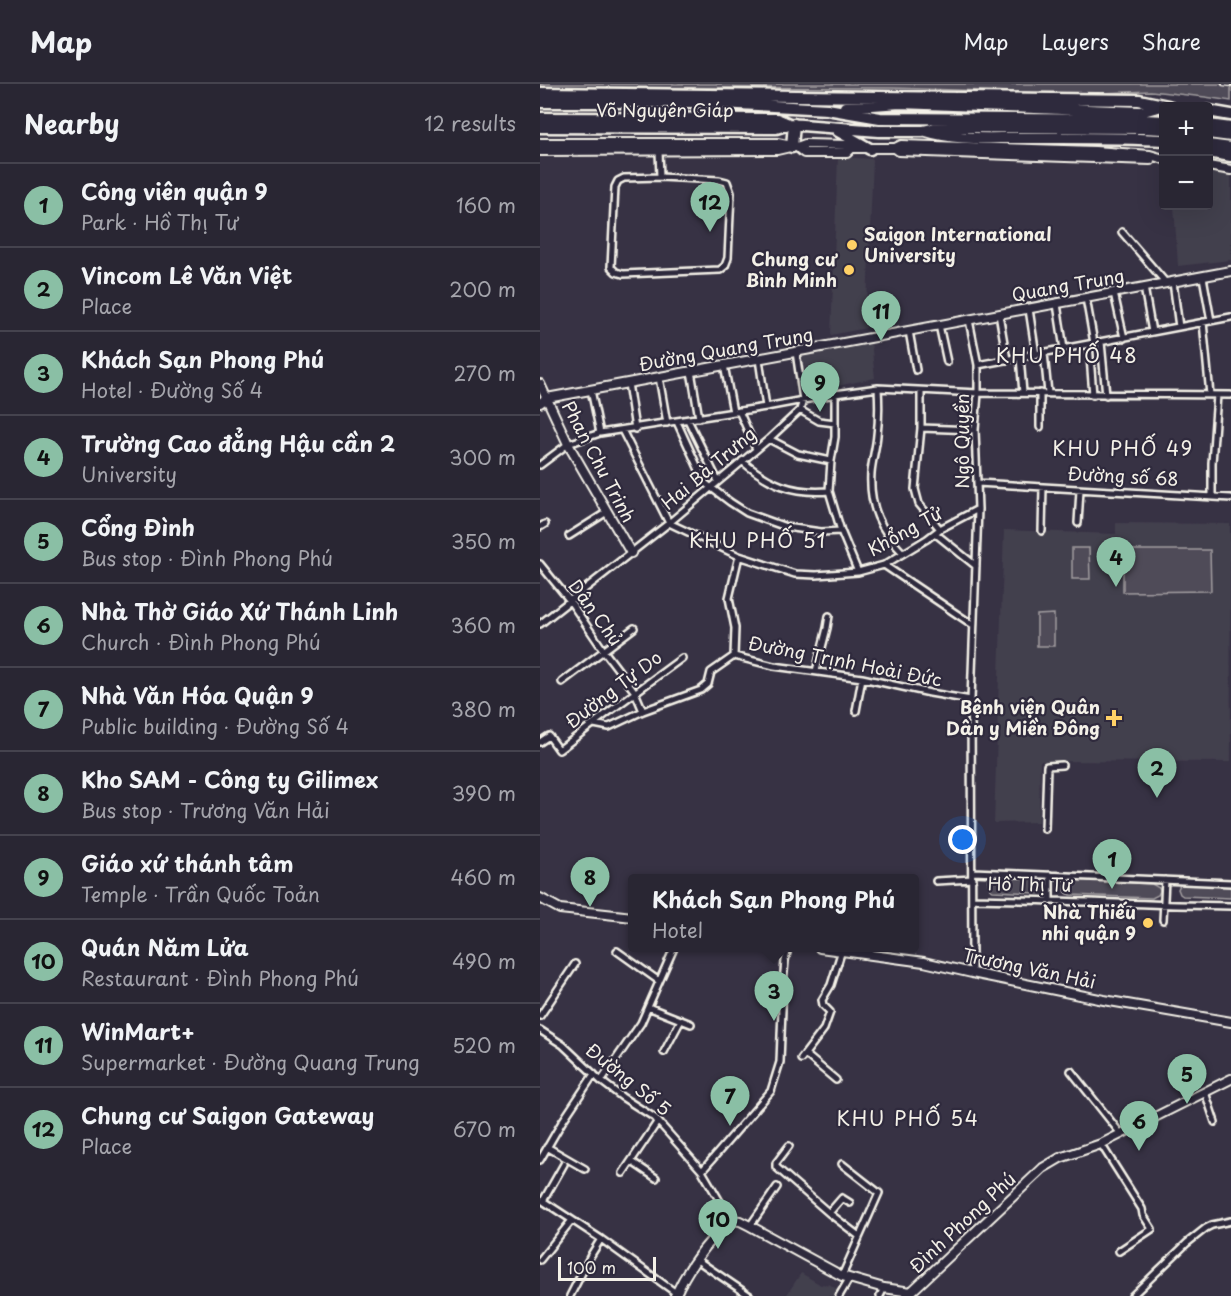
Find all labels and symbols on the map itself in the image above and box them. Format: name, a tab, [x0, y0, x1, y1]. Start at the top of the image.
street label: Võ Nguyên Giáp	[596, 96, 734, 123]
pin: 12	[690, 182, 730, 232]
place label: Saigon International University	[864, 220, 1051, 268]
marker: Saigon International University	[845, 238, 859, 252]
place label: Chung cư Bình Minh	[746, 245, 839, 293]
street label: Quang Trung	[1009, 261, 1126, 308]
marker: Chung cư Bình Minh	[842, 263, 856, 277]
pin: 11	[862, 292, 900, 341]
street label: Đường Quang Trung	[636, 320, 815, 377]
district label: KHU PHỐ 48	[996, 340, 1138, 370]
pin: 9	[800, 362, 840, 412]
street label: Ngô Quyền	[948, 393, 975, 489]
street label: Phan Chu Trinh	[556, 396, 643, 527]
street label: Hai Bà Trưng	[655, 420, 761, 516]
district label: KHU PHỐ 49	[1052, 433, 1194, 463]
street label: Đường số 68	[1067, 459, 1179, 492]
street label: Khổng Tử	[862, 499, 947, 562]
district label: KHU PHỐ 51	[689, 525, 827, 555]
pin: 4	[1096, 538, 1136, 587]
street label: Dân Chủ	[563, 573, 630, 651]
street label: Đường Trịnh Hoài Đức	[746, 628, 944, 693]
street label: Đường Tự Do	[559, 643, 667, 734]
place label: Bệnh viện Quân Dân y Miền Đông	[946, 693, 1100, 741]
marker: Bệnh viện Quân Dân y Miền Đông	[1105, 709, 1123, 727]
pin: 2	[1138, 748, 1176, 798]
your location	[948, 825, 977, 854]
pin: 1	[1092, 840, 1132, 889]
pin: 8	[571, 858, 610, 907]
street label: Hồ Thị Tư	[987, 869, 1074, 898]
place label: Nhà Thiếu nhi quận 9	[1042, 898, 1136, 946]
marker: Nhà Thiếu nhi quận 9	[1141, 916, 1155, 930]
street label: Trương Văn Hải	[960, 940, 1098, 995]
pin: 3	[754, 972, 794, 1021]
street label: Đường Số 5	[580, 1036, 677, 1122]
pin: 5	[1168, 1054, 1206, 1104]
pin: 7	[710, 1076, 750, 1126]
pin: 6	[1120, 1102, 1158, 1151]
district label: KHU PHỐ 54	[837, 1103, 979, 1133]
street label: Đình Phong Phú	[903, 1165, 1021, 1279]
pin: 10	[698, 1200, 738, 1249]
scale bar	[558, 1254, 656, 1282]

